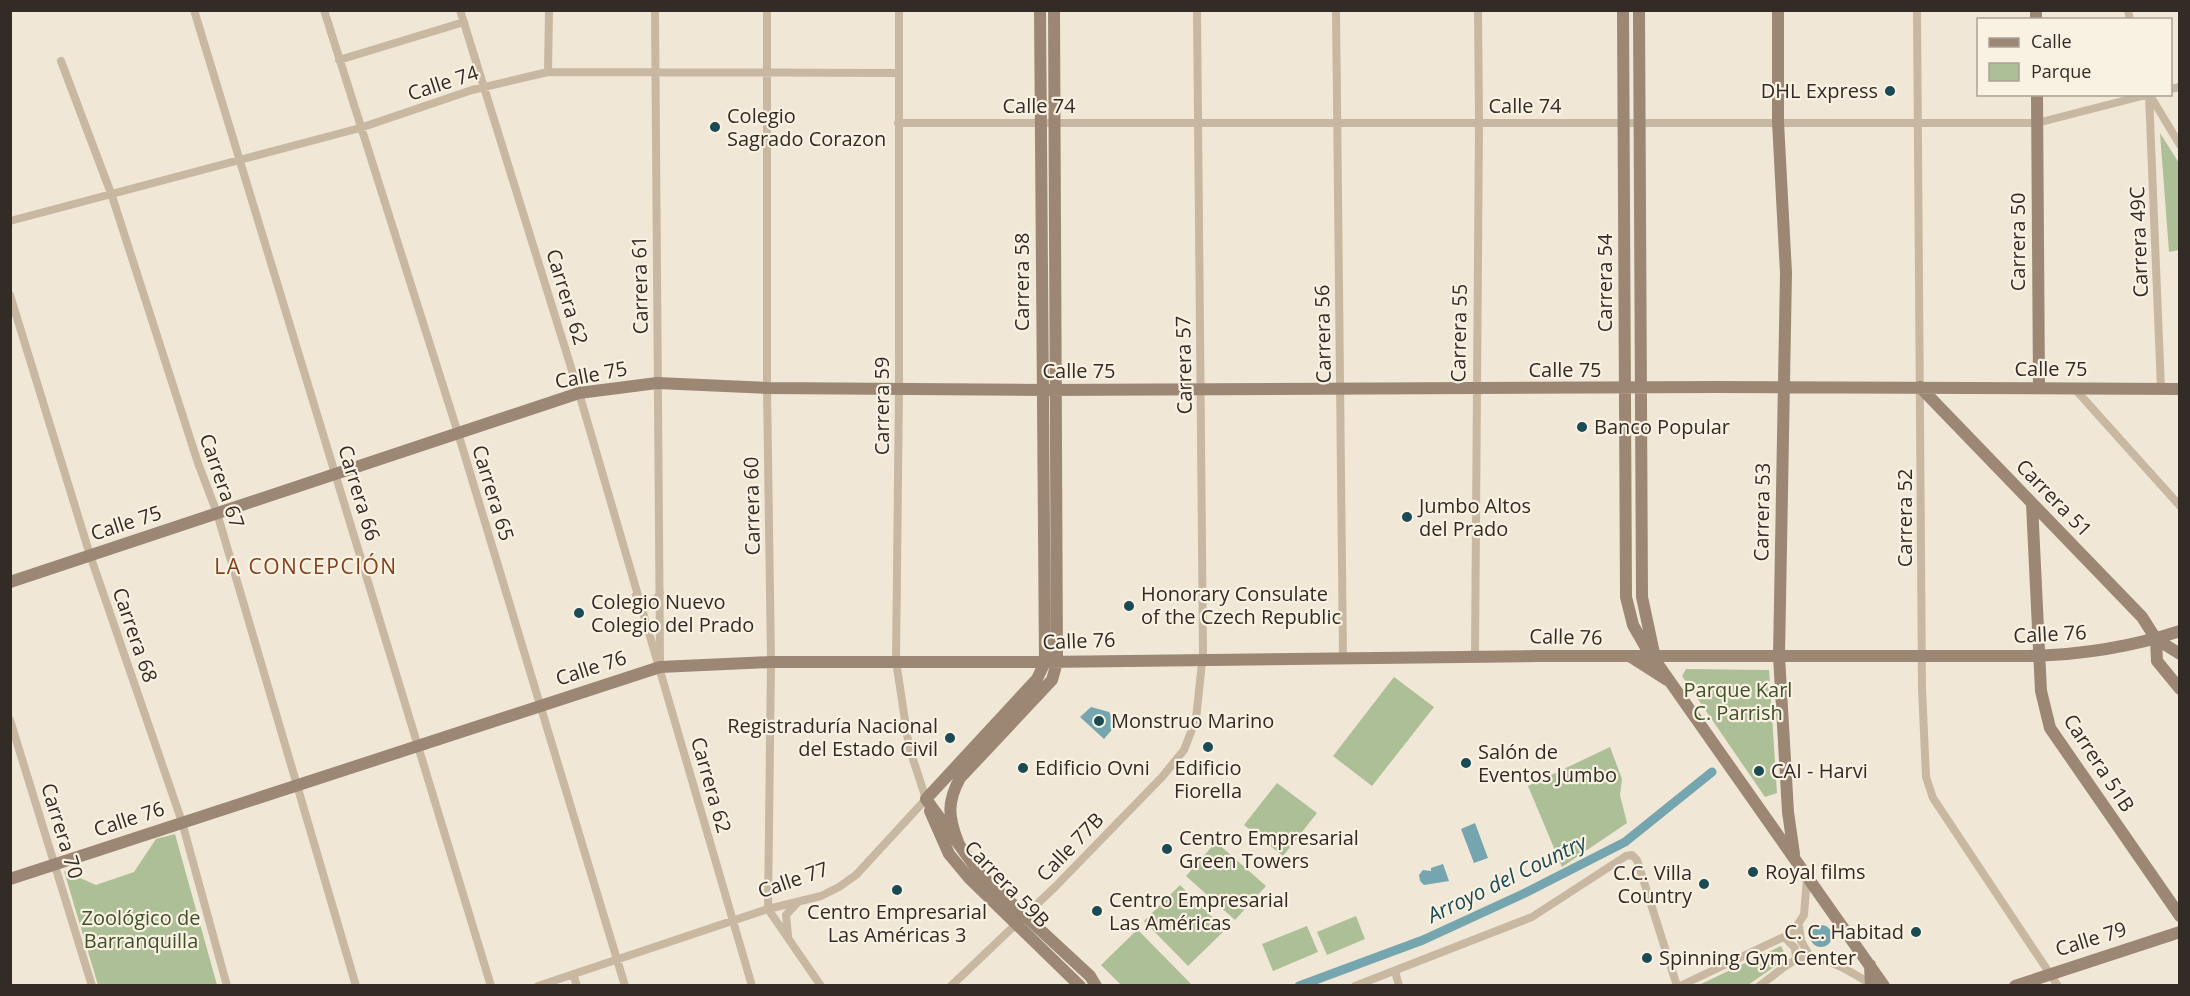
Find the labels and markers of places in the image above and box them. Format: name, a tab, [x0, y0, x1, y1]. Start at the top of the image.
place label: DHL Express	[1761, 77, 1878, 104]
marker: DHL Express	[1883, 84, 1897, 98]
place label: Colegio Sagrado Corazon	[727, 102, 886, 152]
marker: Colegio Sagrado Corazon	[708, 120, 722, 134]
place label: Banco Popular	[1594, 413, 1730, 440]
marker: Banco Popular	[1575, 420, 1589, 434]
place label: Jumbo Altos del Prado	[1417, 492, 1531, 542]
marker: Jumbo Altos del Prado	[1400, 510, 1414, 524]
place label: Honorary Consulate of the Czech Republic	[1141, 580, 1341, 630]
place label: Colegio Nuevo Colegio del Prado	[591, 588, 754, 638]
marker: Honorary Consulate of the Czech Republic	[1122, 599, 1136, 613]
marker: Colegio Nuevo Colegio del Prado	[572, 606, 586, 620]
place label: Monstruo Marino	[1111, 707, 1274, 734]
place label: Registraduría Nacional del Estado Civil	[727, 712, 938, 762]
marker: Monstruo Marino	[1092, 714, 1106, 728]
marker: Registraduría Nacional del Estado Civil	[943, 731, 957, 745]
place label: Salón de Eventos Jumbo	[1478, 738, 1617, 788]
marker: Edificio Fiorella	[1201, 740, 1215, 754]
place label: Edificio Ovni	[1035, 754, 1150, 781]
place label: Edificio Fiorella	[1174, 754, 1242, 804]
marker: Salón de Eventos Jumbo	[1459, 756, 1473, 770]
place label: CAI - Harvi	[1771, 757, 1868, 784]
marker: Edificio Ovni	[1016, 761, 1030, 775]
marker: CAI - Harvi	[1752, 764, 1766, 778]
place label: Centro Empresarial Green Towers	[1179, 824, 1359, 874]
marker: Centro Empresarial Green Towers	[1160, 842, 1174, 856]
place label: Royal films	[1765, 858, 1866, 885]
place label: C.C. Villa Country	[1613, 859, 1693, 909]
marker: Royal films	[1746, 865, 1760, 879]
marker: C.C. Villa Country	[1697, 877, 1711, 891]
marker: Centro Empresarial Las Américas 3	[890, 883, 904, 897]
place label: Centro Empresarial Las Américas	[1109, 886, 1289, 936]
place label: Centro Empresarial Las Américas 3	[807, 898, 987, 948]
marker: Centro Empresarial Las Américas	[1090, 904, 1104, 918]
place label: C. C. Habitad	[1784, 918, 1904, 945]
marker: C. C. Habitad	[1909, 925, 1923, 939]
place label: Spinning Gym Center	[1659, 944, 1856, 971]
marker: Spinning Gym Center	[1640, 951, 1654, 965]

